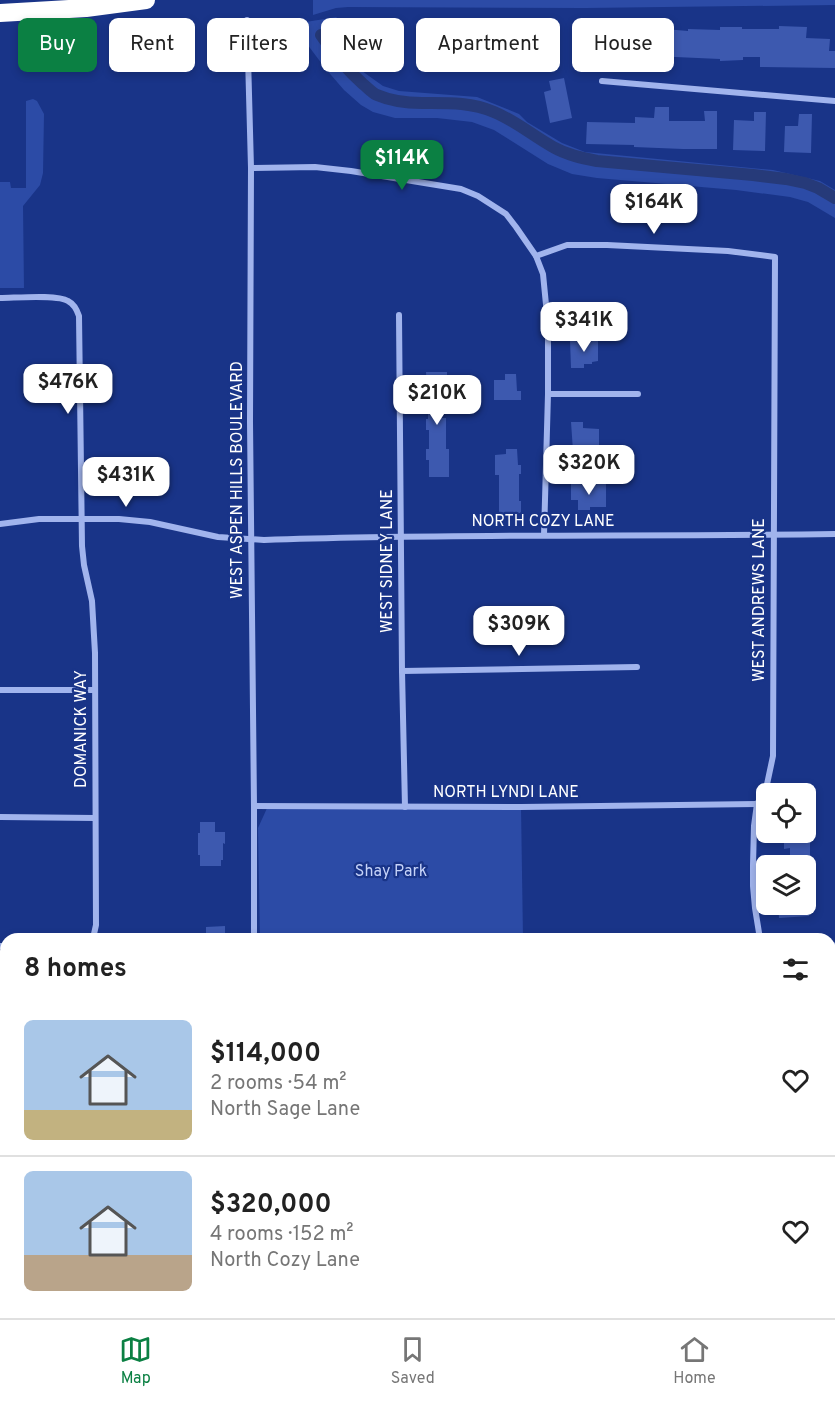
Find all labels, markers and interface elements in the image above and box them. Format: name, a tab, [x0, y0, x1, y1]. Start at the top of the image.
chip: Buy	[18, 18, 97, 72]
chip: Rent	[109, 18, 195, 72]
chip: Filters	[207, 18, 309, 72]
chip: New	[321, 18, 404, 72]
chip: Apartment	[416, 18, 560, 72]
chip: House	[572, 18, 674, 72]
pin: $114K	[360, 140, 444, 191]
text: $114K	[374, 146, 430, 172]
pin: $164K	[612, 184, 696, 235]
text: $164K	[624, 190, 684, 216]
pin: $341K	[542, 302, 626, 353]
text: $341K	[554, 308, 614, 334]
street label: WEST ASPEN HILLS BOULEVARD	[228, 361, 248, 599]
pin: $476K	[26, 364, 110, 415]
text: $476K	[37, 370, 99, 396]
pin: $210K	[395, 375, 479, 426]
text: $210K	[407, 381, 467, 407]
pin: $320K	[547, 445, 631, 496]
text: $320K	[557, 451, 621, 477]
pin: $431K	[84, 457, 168, 508]
text: $431K	[97, 463, 156, 489]
street label: WEST SIDNEY LANE	[378, 489, 398, 633]
street label: NORTH COZY LANE	[471, 512, 615, 532]
street label: WEST ANDREWS LANE	[750, 518, 770, 682]
pin: $309K	[477, 606, 561, 657]
text: $309K	[487, 612, 551, 638]
street label: DOMANICK WAY	[72, 670, 92, 788]
street label: NORTH LYNDI LANE	[433, 783, 579, 803]
map controls	[756, 783, 816, 915]
button: locate	[756, 783, 816, 843]
button: layers	[756, 855, 816, 915]
park label: Shay Park	[355, 862, 427, 882]
text: 8 homes	[24, 953, 127, 986]
icon: filters	[779, 953, 812, 986]
text: $114,000	[210, 1038, 321, 1071]
icon: home	[72, 1044, 144, 1116]
icon: heart	[779, 1064, 812, 1097]
text: 2 rooms · 54 m²	[210, 1071, 347, 1097]
text: North Sage Lane	[210, 1097, 360, 1123]
text: $320,000	[210, 1189, 332, 1222]
icon: home	[72, 1195, 144, 1267]
icon: heart	[779, 1215, 812, 1248]
text: 4 rooms · 152 m²	[210, 1222, 354, 1248]
text: North Cozy Lane	[210, 1248, 360, 1274]
tab: Map	[119, 1333, 152, 1389]
tab: Saved	[391, 1333, 435, 1389]
tab: Home	[673, 1333, 716, 1389]

